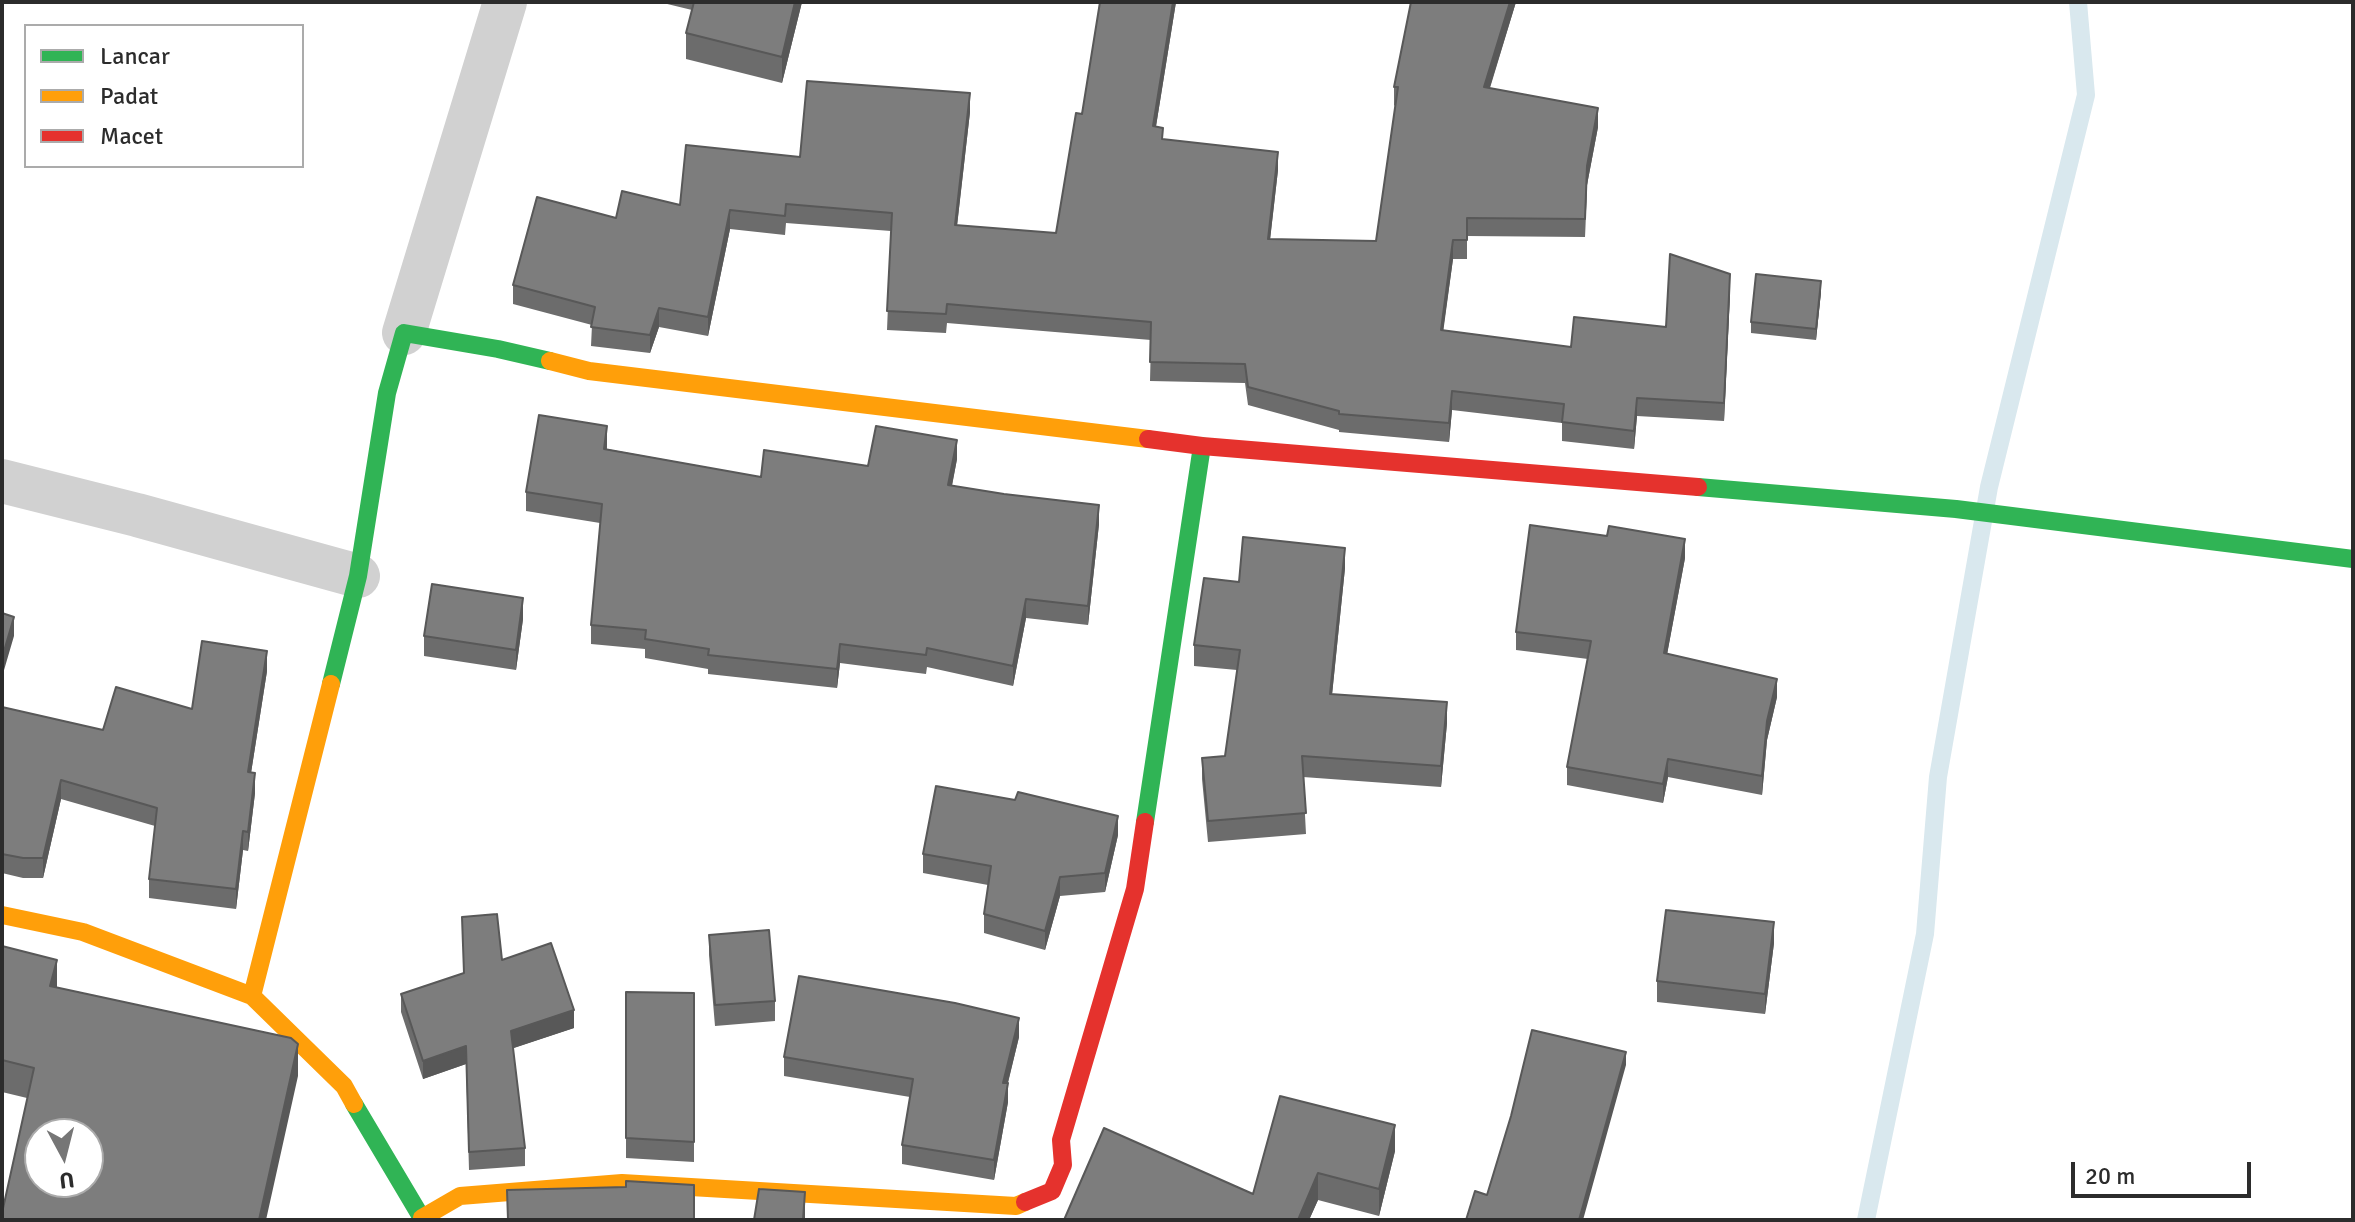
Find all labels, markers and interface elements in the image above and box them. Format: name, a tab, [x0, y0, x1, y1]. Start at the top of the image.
legend	[24, 24, 304, 168]
text: Lancar	[100, 41, 170, 71]
text: Padat	[100, 81, 158, 111]
text: Macet	[100, 121, 163, 151]
north arrow	[24, 1118, 104, 1198]
scale bar	[2075, 1146, 2255, 1196]
text: 20 m	[2085, 1161, 2135, 1191]
text: U	[58, 1166, 76, 1195]

